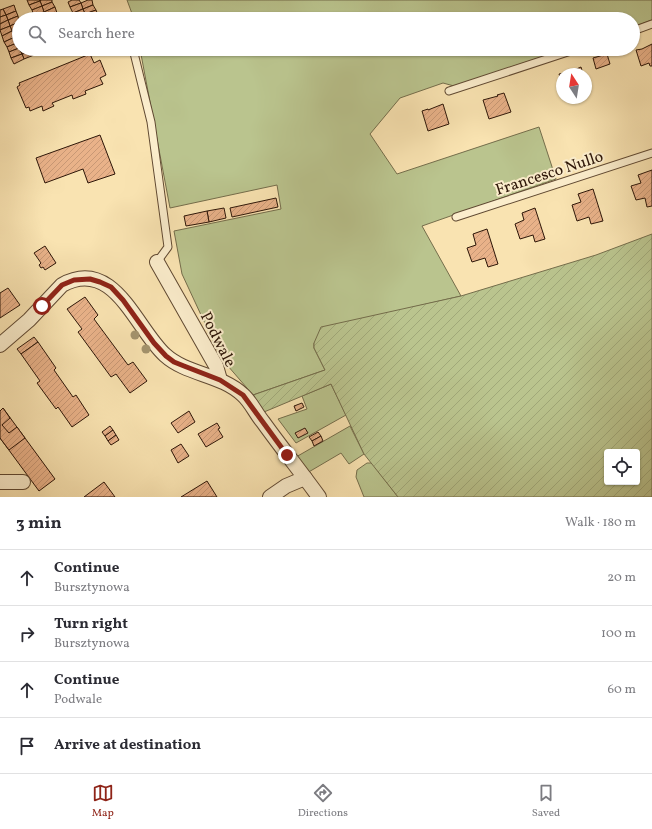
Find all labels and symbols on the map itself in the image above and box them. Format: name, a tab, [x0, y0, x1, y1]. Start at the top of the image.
north arrow	[556, 68, 592, 104]
street label: Francesco Nullo	[493, 146, 606, 202]
route start	[33, 297, 51, 315]
street label: Podwale	[194, 309, 240, 371]
route end	[278, 446, 296, 464]

